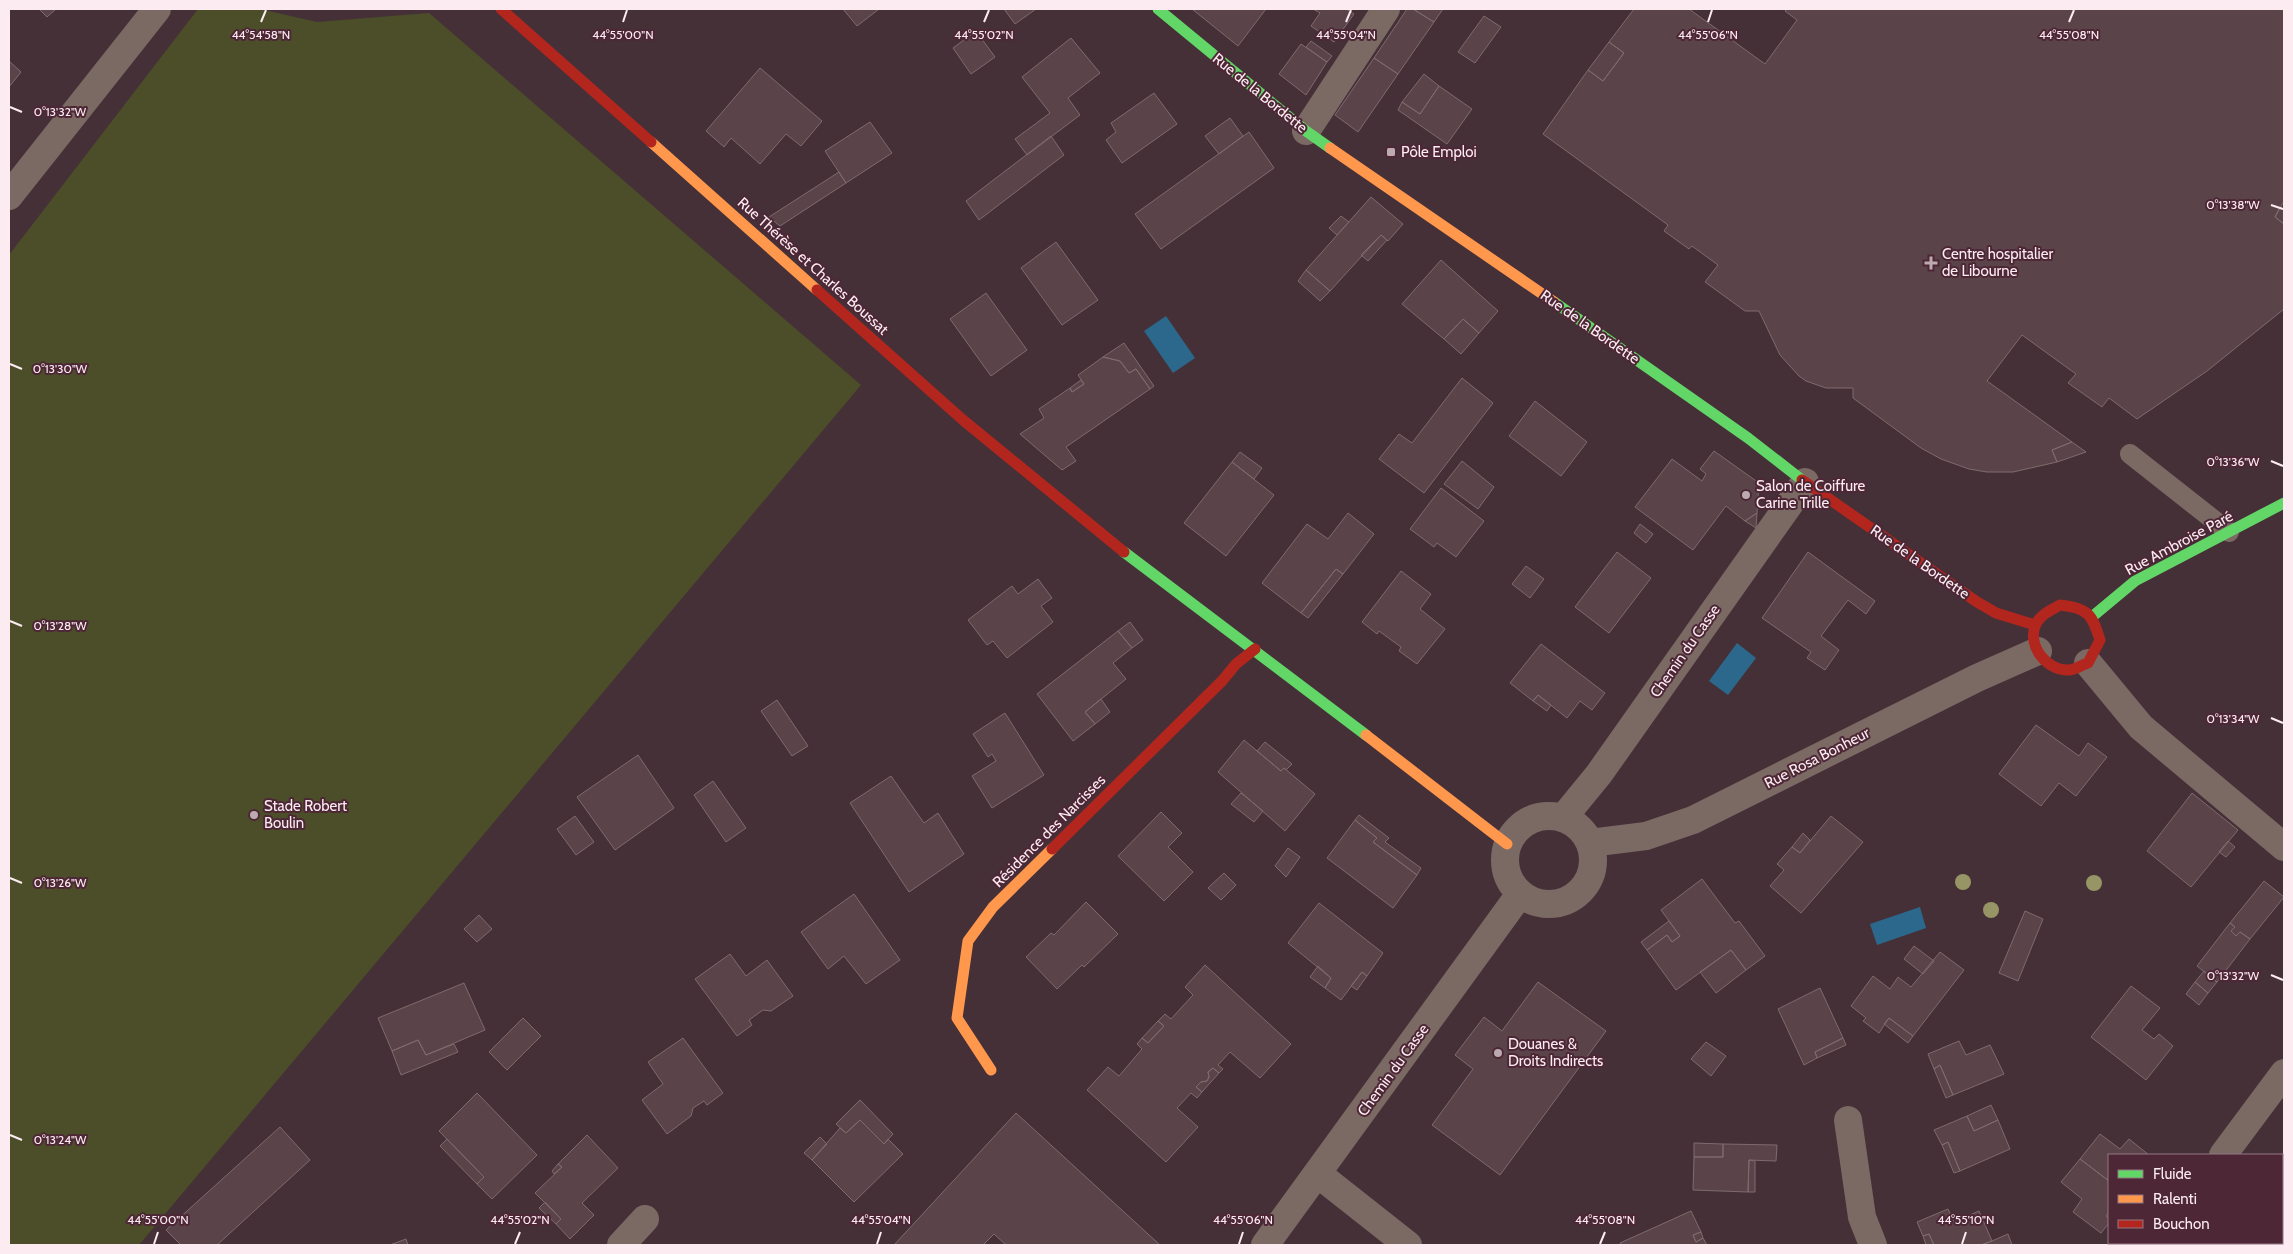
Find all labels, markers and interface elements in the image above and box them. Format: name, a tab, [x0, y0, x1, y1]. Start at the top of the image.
text: 44°54'58"N	[232, 27, 290, 42]
text: 44°55'00"N	[592, 27, 654, 42]
text: 44°55'02"N	[954, 27, 1014, 42]
text: 44°55'04"N	[1316, 27, 1376, 42]
text: 44°55'06"N	[1678, 27, 1738, 42]
text: 44°55'08"N	[2039, 27, 2099, 42]
street label: Rue de la Bordette	[1209, 49, 1311, 137]
text: 0°13'32"W	[34, 104, 87, 119]
place label: Pôle Emploi	[1401, 143, 1477, 161]
marker: Pôle Emploi	[1385, 146, 1397, 158]
street label: Rue Thérèse et Charles Boussat	[734, 193, 892, 339]
text: 0°13'38"W	[2206, 197, 2260, 212]
place label: Centre hospitalier de Libourne	[1942, 245, 2053, 280]
marker: Centre hospitalier de Libourne	[1924, 256, 1938, 270]
street label: Rue de la Bordette	[1537, 286, 1643, 368]
text: 0°13'30"W	[33, 361, 88, 376]
text: 0°13'36"W	[2207, 454, 2260, 469]
place label: Salon de Coiffure Carine Trille	[1756, 477, 1866, 512]
marker: Salon de Coiffure Carine Trille	[1740, 489, 1752, 501]
street label: Rue Ambroise Paré	[2122, 507, 2236, 579]
street label: Rue de la Bordette	[1867, 521, 1973, 603]
street label: Chemin du Casse	[1646, 601, 1724, 701]
text: 0°13'28"W	[33, 618, 87, 633]
text: 0°13'34"W	[2207, 711, 2260, 726]
street label: Rue Rosa Bonheur	[1761, 724, 1873, 792]
street label: Résidence des Narcisses	[989, 771, 1109, 891]
place label: Stade Robert Boulin	[264, 797, 347, 832]
marker: Stade Robert Boulin	[248, 809, 260, 821]
text: 0°13'26"W	[34, 875, 87, 890]
text: 0°13'32"W	[2207, 968, 2260, 983]
street label: Chemin du Casse	[1354, 1020, 1433, 1119]
place label: Douanes & Droits Indirects	[1508, 1035, 1603, 1070]
marker: Douanes & Droits Indirects	[1492, 1047, 1504, 1059]
text: 0°13'24"W	[34, 1132, 87, 1147]
legend	[2108, 1154, 2283, 1244]
text: Fluide	[2153, 1165, 2192, 1183]
text: Ralenti	[2153, 1190, 2197, 1208]
text: 44°55'00"N	[127, 1212, 189, 1227]
text: 44°55'02"N	[490, 1212, 550, 1227]
text: 44°55'04"N	[851, 1212, 911, 1227]
text: 44°55'06"N	[1213, 1212, 1273, 1227]
text: 44°55'08"N	[1575, 1212, 1635, 1227]
text: 44°55'10"N	[1938, 1212, 1994, 1227]
text: Bouchon	[2153, 1215, 2210, 1233]

